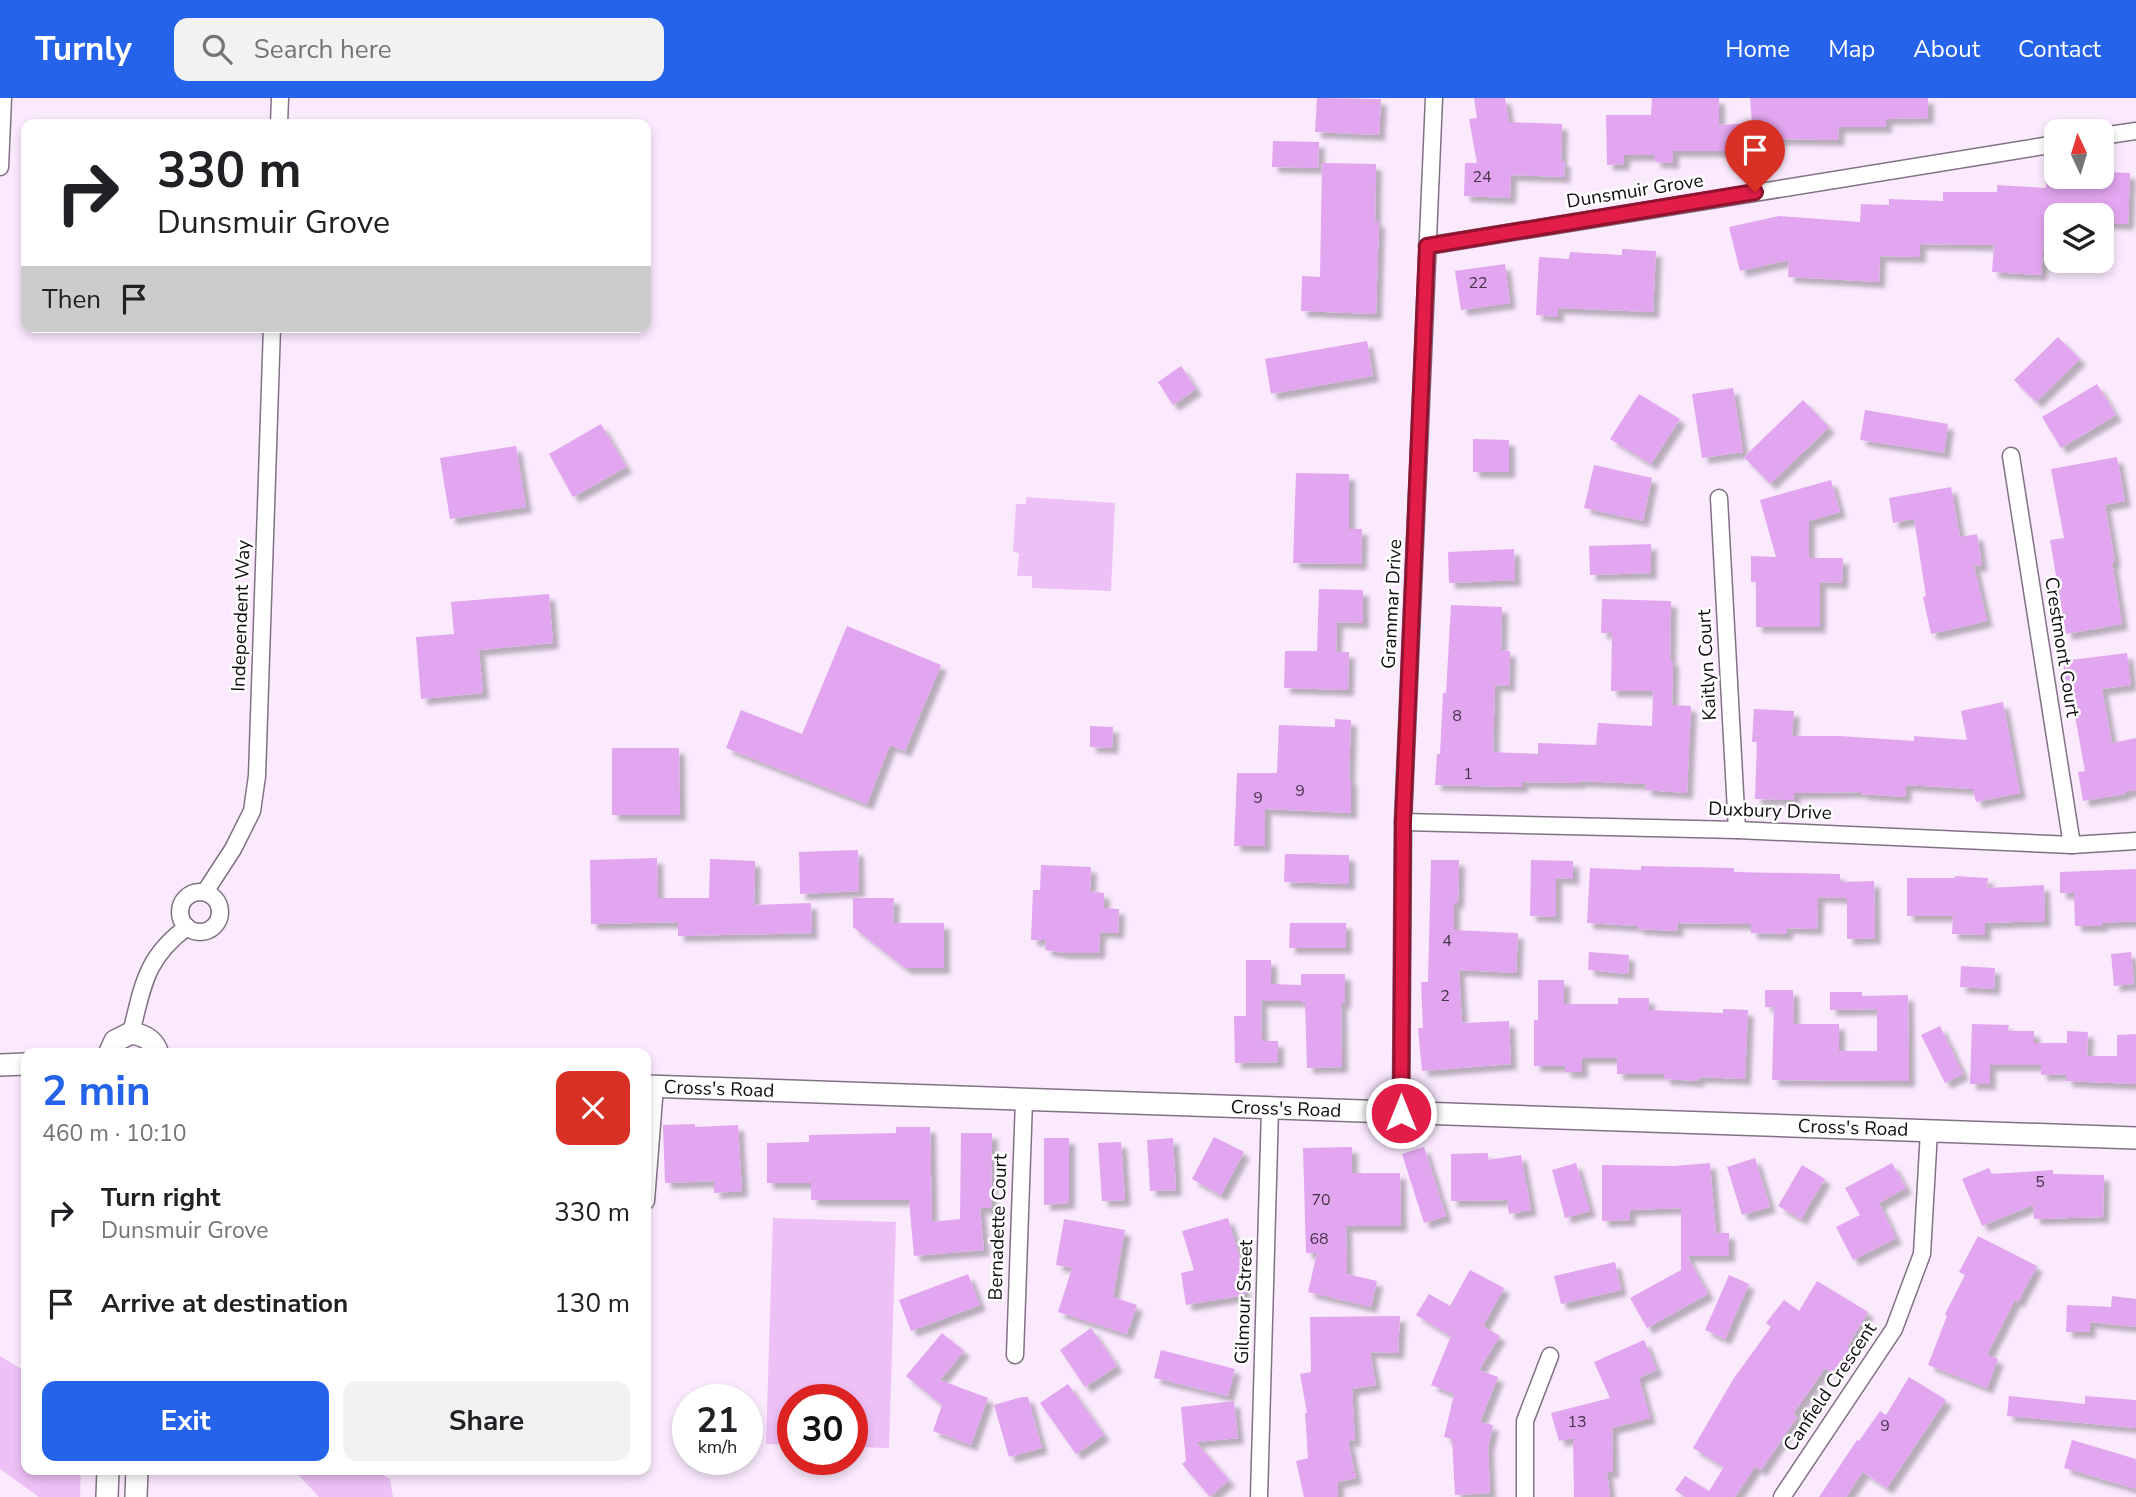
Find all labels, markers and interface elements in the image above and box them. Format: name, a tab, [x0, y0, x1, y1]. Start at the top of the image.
search box	[174, 18, 664, 81]
text: Turnly	[35, 27, 132, 72]
icon: search	[198, 30, 236, 68]
text: Search here	[254, 32, 392, 67]
text: Home	[1725, 33, 1790, 65]
text: Map	[1828, 33, 1875, 65]
text: About	[1913, 33, 1980, 65]
text: Contact	[2018, 33, 2101, 65]
north arrow	[2044, 119, 2114, 189]
map controls	[2044, 119, 2114, 273]
pin	[1725, 120, 1785, 192]
icon: arrive	[1736, 131, 1774, 169]
text: 330 m	[157, 137, 301, 204]
icon: right	[42, 147, 133, 238]
house number: 24	[1472, 166, 1492, 188]
street label: Dunsmuir Grove	[1565, 167, 1705, 215]
text: Dunsmuir Grove	[157, 201, 390, 244]
button: layers	[2044, 203, 2114, 273]
house number: 22	[1468, 272, 1488, 294]
icon: arrive	[115, 280, 153, 318]
text: Then	[42, 282, 101, 317]
street label: Grammar Drive	[1376, 538, 1408, 670]
street label: Independent Way	[225, 539, 257, 692]
street label: Crestmont Court	[2038, 575, 2086, 719]
street label: Kaitlyn Court	[1691, 608, 1723, 721]
house number: 8	[1452, 705, 1462, 727]
house number: 1	[1463, 763, 1473, 785]
house number: 9	[1295, 780, 1305, 802]
house number: 9	[1253, 787, 1263, 809]
street label: Duxbury Drive	[1708, 796, 1832, 826]
house number: 4	[1442, 930, 1452, 952]
house number: 2	[1440, 985, 1450, 1007]
text: 2 min	[42, 1063, 151, 1120]
button: close	[556, 1071, 630, 1145]
street label: Cross's Road	[663, 1074, 775, 1104]
position arrow	[1364, 1076, 1438, 1150]
street label: Cross's Road	[1230, 1094, 1342, 1124]
street label: Cross's Road	[1797, 1113, 1909, 1143]
text: 460 m · 10:10	[42, 1118, 187, 1149]
street label: Bernadette Court	[982, 1153, 1014, 1301]
house number: 5	[2035, 1171, 2045, 1193]
text: Turn right	[101, 1180, 220, 1215]
house number: 70	[1311, 1189, 1331, 1211]
icon: right	[42, 1194, 80, 1232]
text: 330 m	[554, 1195, 630, 1230]
text: Dunsmuir Grove	[101, 1215, 268, 1246]
house number: 68	[1309, 1228, 1329, 1250]
street label: Gilmour Street	[1229, 1239, 1259, 1365]
icon: arrive	[42, 1285, 80, 1323]
text: Arrive at destination	[101, 1286, 348, 1321]
text: 130 m	[554, 1286, 630, 1321]
street label: Canfield Crescent	[1777, 1317, 1883, 1457]
button: Exit	[42, 1381, 329, 1461]
button: Share	[343, 1381, 630, 1461]
speed limit sign: 30	[777, 1384, 868, 1475]
text: 21	[696, 1397, 739, 1444]
house number: 13	[1567, 1411, 1587, 1433]
house number: 9	[1880, 1415, 1890, 1437]
text: km/h	[698, 1435, 737, 1459]

